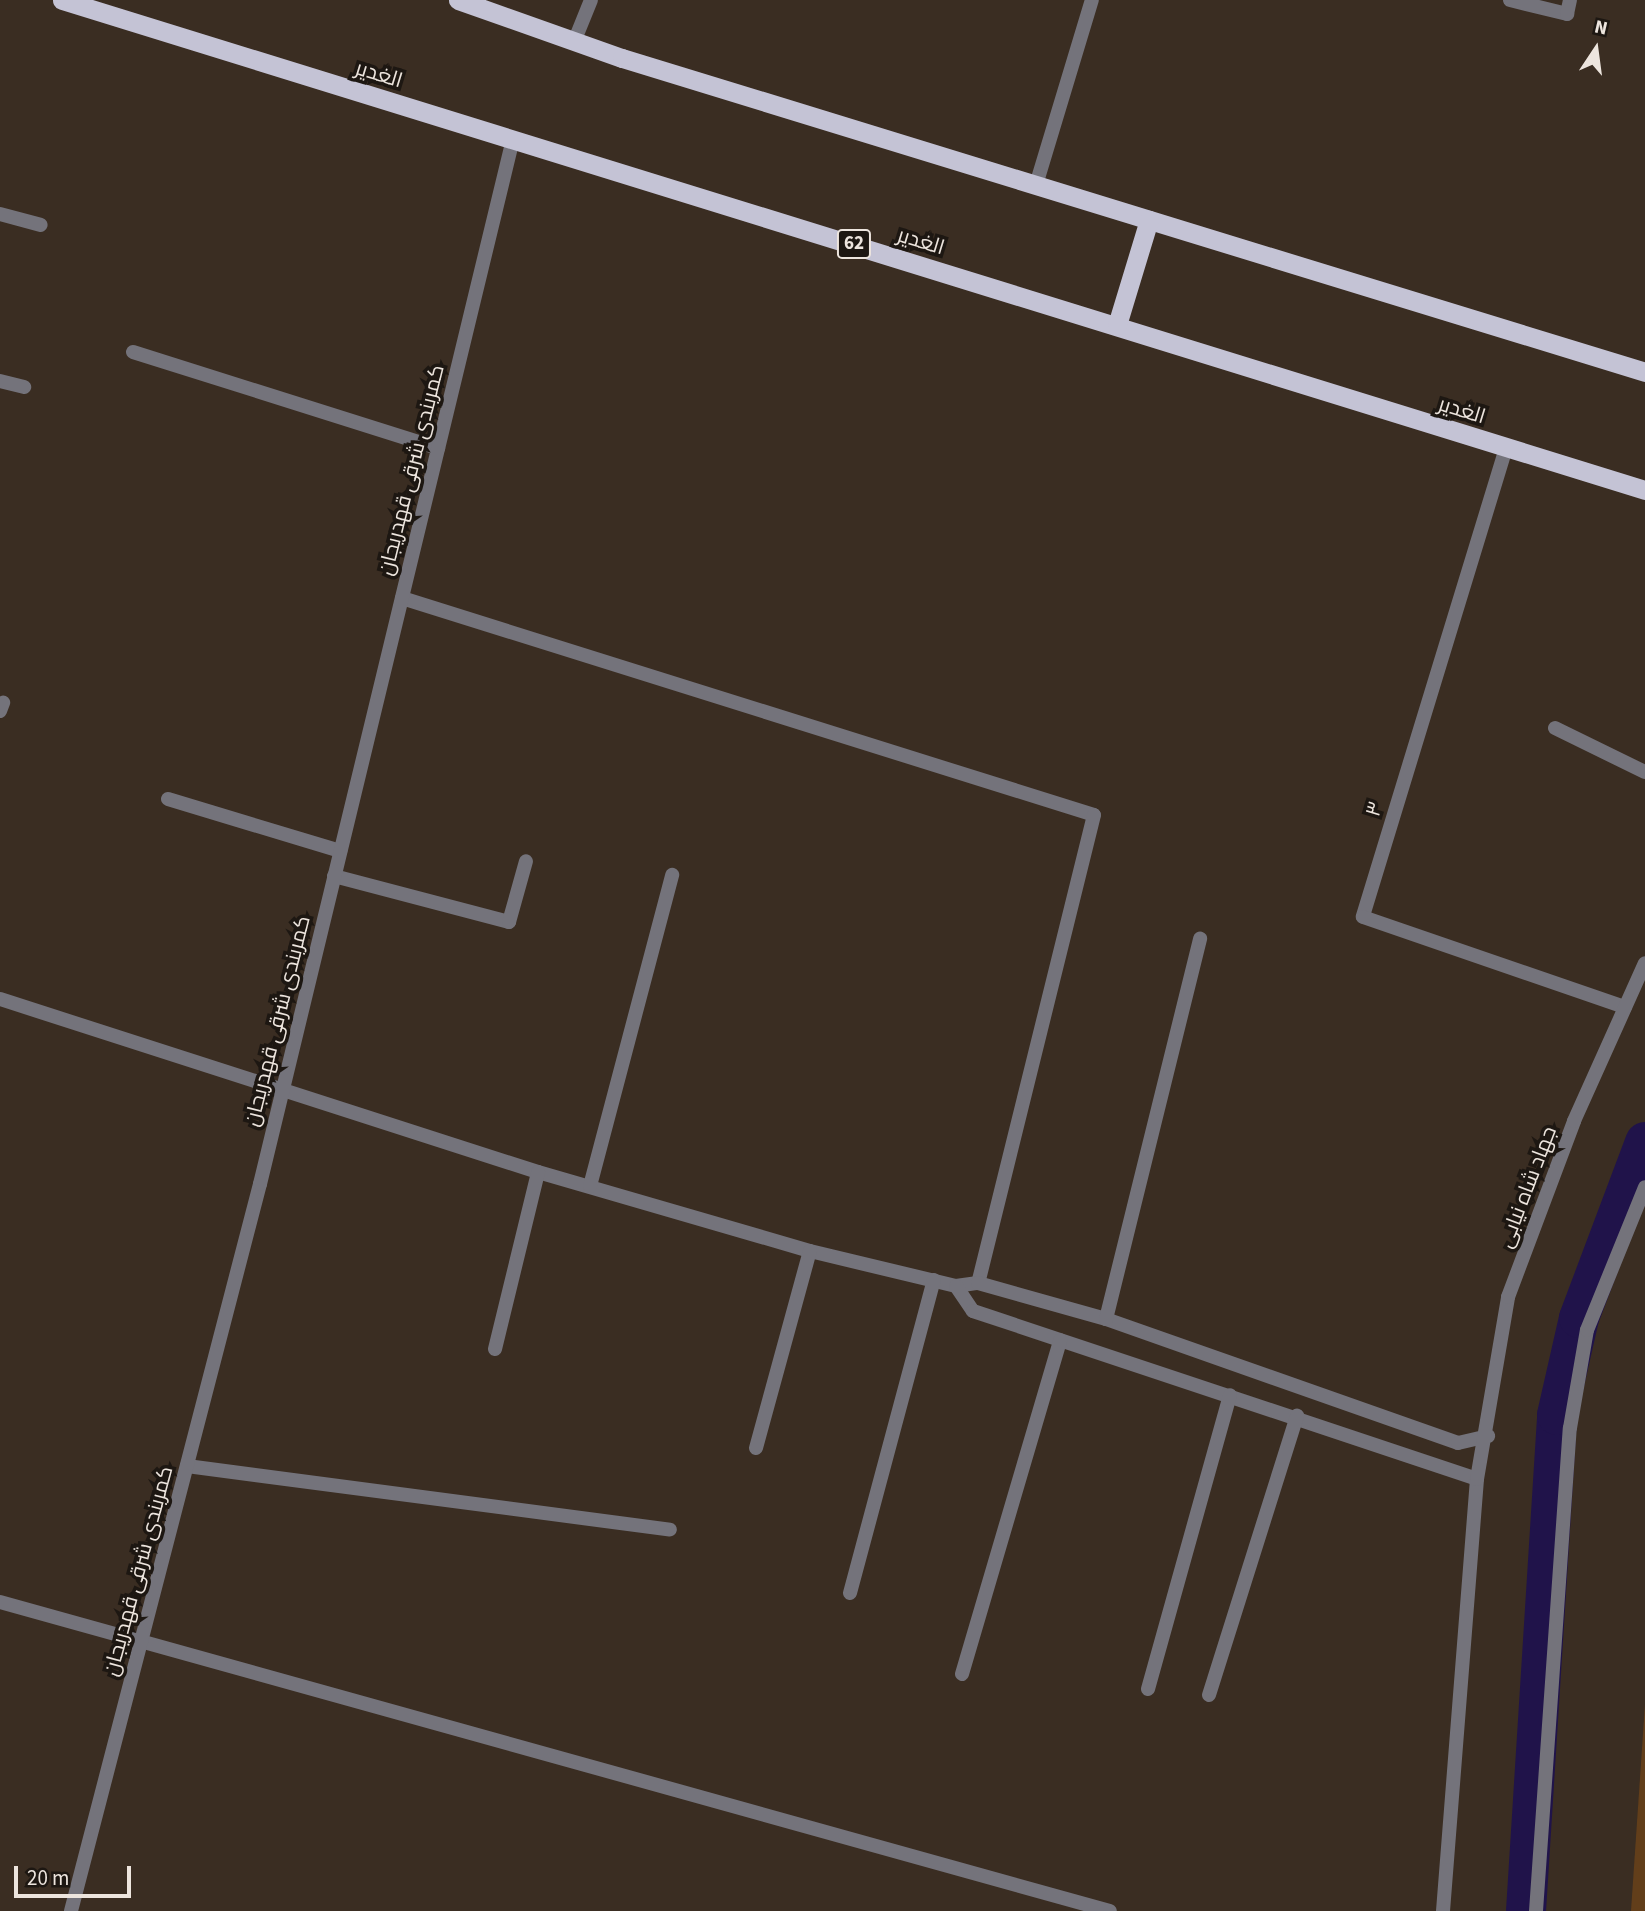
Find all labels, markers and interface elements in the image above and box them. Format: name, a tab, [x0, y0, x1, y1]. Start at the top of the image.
text: N	[1592, 13, 1610, 43]
north arrow	[1561, 14, 1631, 84]
street label: الغدیر	[352, 55, 406, 93]
street label: الغدیر	[894, 222, 948, 260]
road number: 62	[836, 228, 872, 260]
street label: کمربندی شرقی قهدریجان	[373, 362, 449, 578]
street label: الغدیر	[1435, 391, 1489, 429]
street label: ۳	[1360, 799, 1388, 819]
street label: کمربندی شرقی قهدریجان	[239, 913, 315, 1129]
street label: جهاد شاه نیابی	[1492, 1123, 1562, 1251]
street label: کمربندی شرقی قهدریجان	[98, 1463, 178, 1679]
scale bar	[18, 1852, 135, 1896]
text: 20 m	[27, 1863, 69, 1893]

